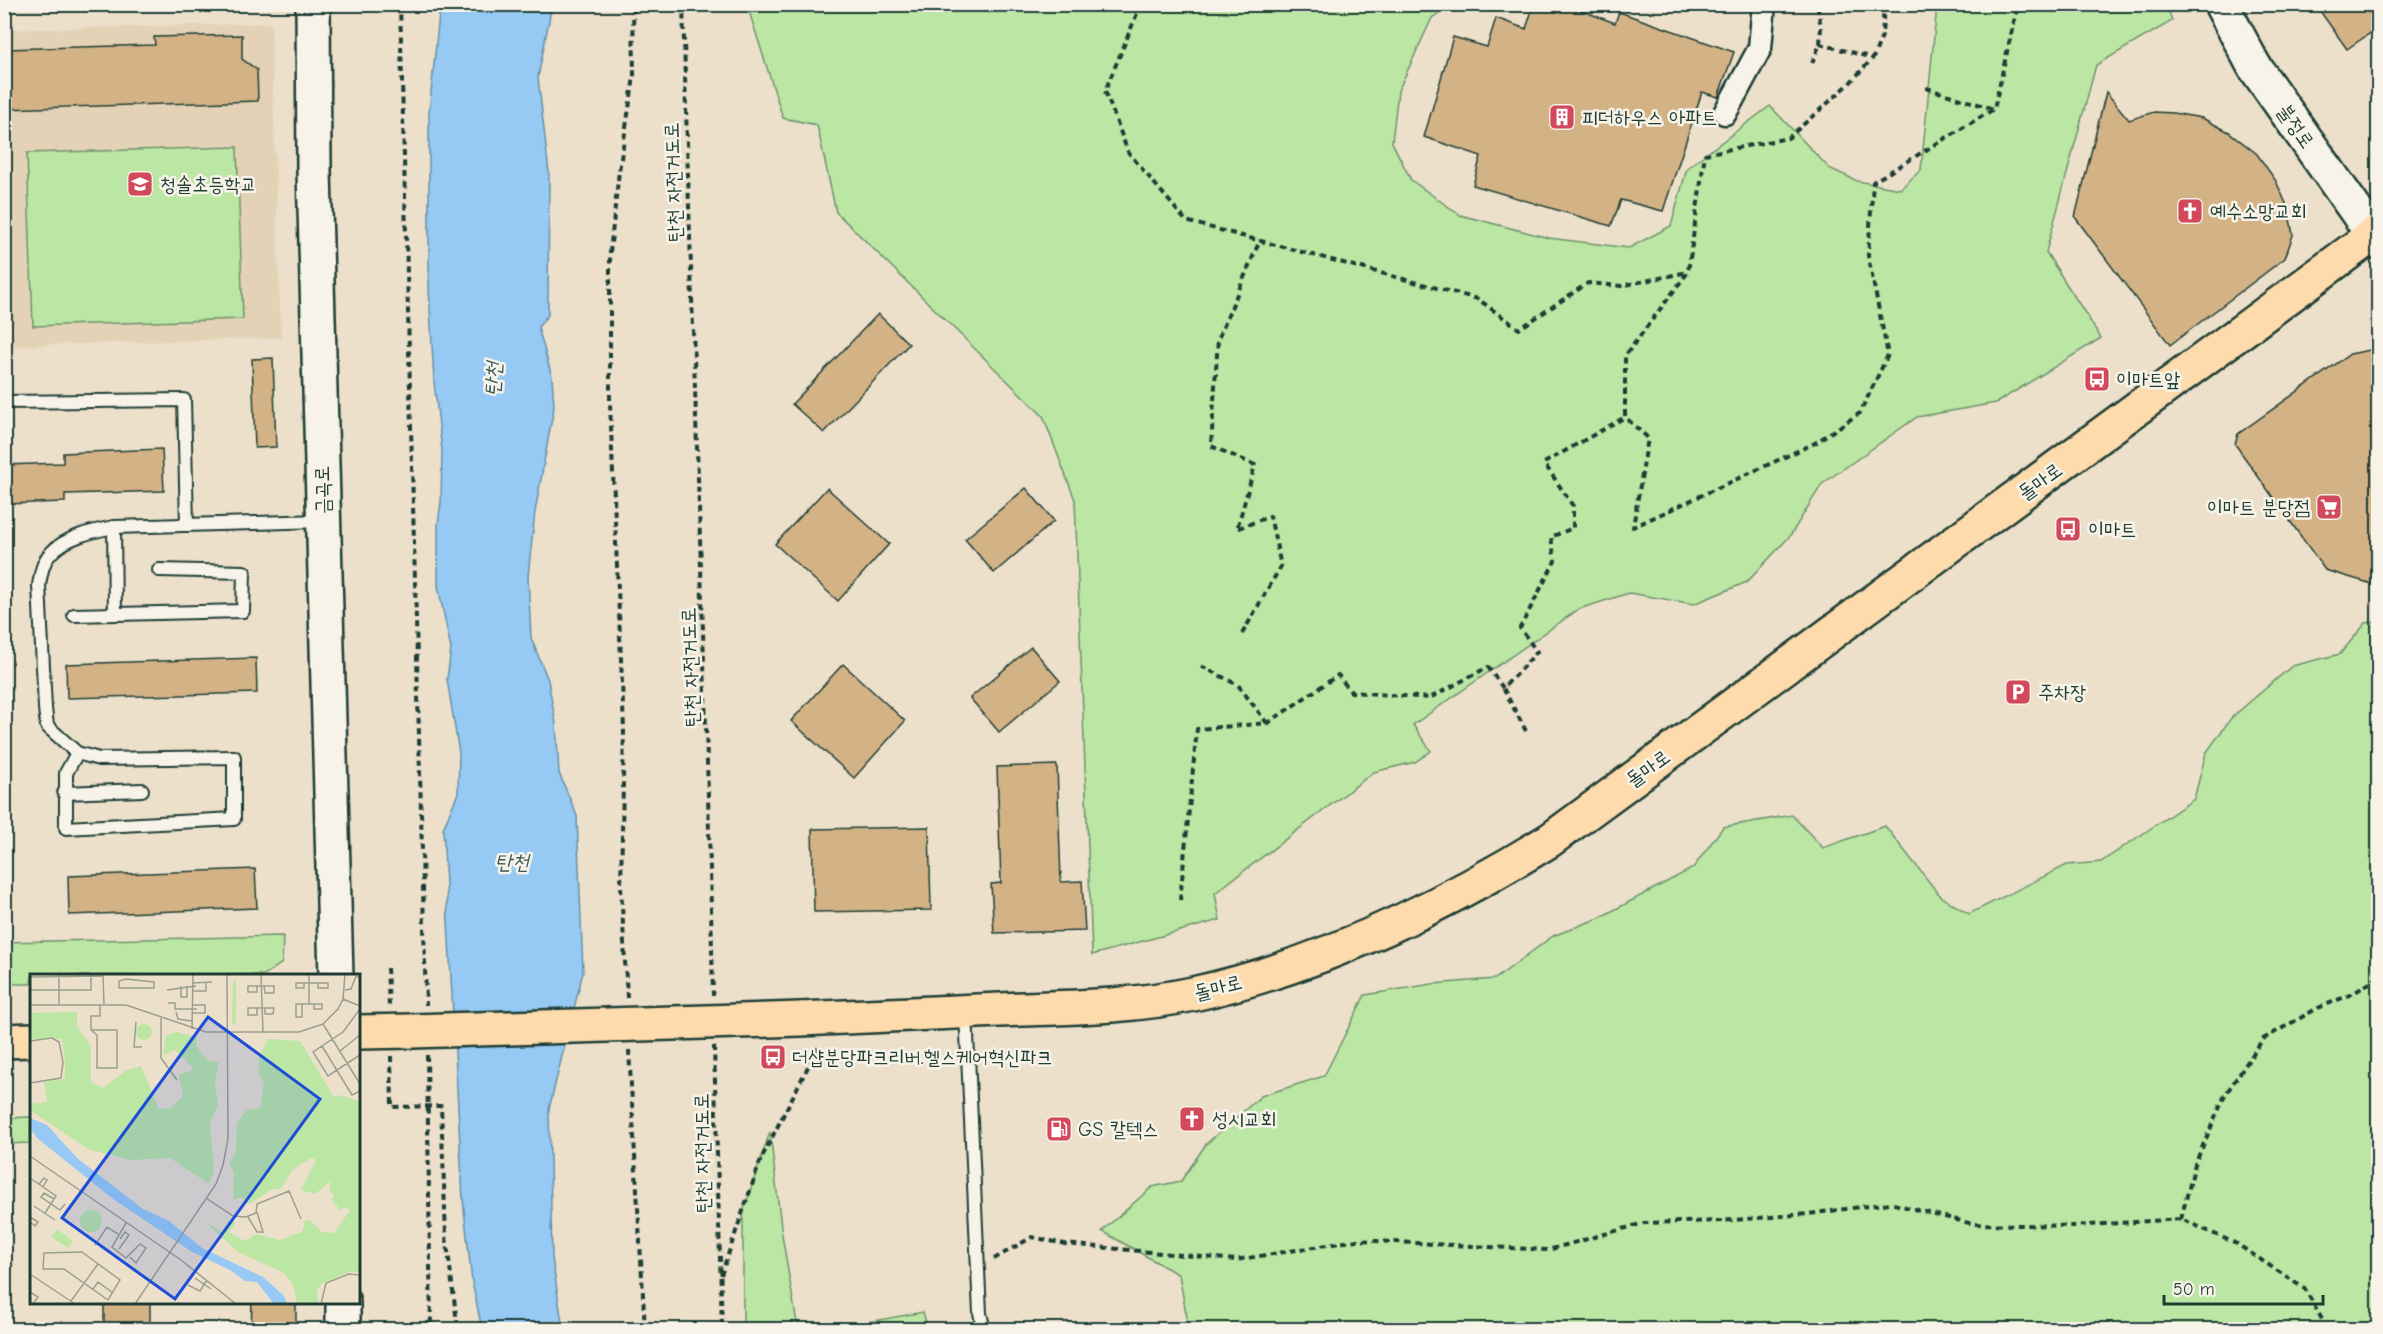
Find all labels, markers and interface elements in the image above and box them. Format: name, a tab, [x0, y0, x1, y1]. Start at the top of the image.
street label: 불정로	[2272, 100, 2319, 153]
building icon: 피더하우스 아파트	[1547, 102, 1577, 132]
place label: 피더하우스 아파트	[1582, 106, 1717, 129]
street label: 탄천 자전거도로	[660, 122, 687, 242]
school or university icon: 청솔초등학교	[125, 169, 155, 199]
place label: 청솔초등학교	[160, 173, 257, 196]
church icon: 예수소망교회	[2175, 196, 2205, 226]
place label: 예수소망교회	[2210, 200, 2307, 223]
water label: 탄천	[480, 359, 506, 397]
bus stop icon: 이마트앞	[2082, 364, 2112, 394]
place label: 이마트앞	[2116, 368, 2180, 391]
street label: 돌마로	[2014, 458, 2067, 505]
street label: 금곡로	[311, 466, 334, 514]
supermarket icon: 이마트 분당점	[2314, 492, 2344, 522]
place label: 이마트 분당점	[2207, 496, 2310, 519]
bus stop icon: 이마트	[2053, 514, 2083, 544]
place label: 이마트	[2088, 518, 2136, 541]
street label: 탄천 자전거도로	[677, 607, 704, 727]
parking icon: 주차장	[2003, 677, 2033, 707]
place label: 주차장	[2038, 681, 2086, 704]
street label: 돌마로	[1622, 745, 1675, 792]
water label: 탄천	[495, 850, 531, 874]
street label: 돌마로	[1192, 970, 1244, 1004]
inset map	[30, 974, 360, 1304]
bus stop icon: 더샵분당파크리버.헬스케어혁신파크	[758, 1042, 788, 1072]
place label: 더샵분당파크리버.헬스케어혁신파크	[792, 1046, 1053, 1069]
street label: 탄천 자전거도로	[690, 1093, 715, 1213]
church icon: 성시교회	[1177, 1104, 1207, 1134]
place label: 성시교회	[1212, 1108, 1276, 1131]
fuel station icon: GS 칼텍스	[1044, 1114, 1074, 1144]
place label: GS 칼텍스	[1078, 1118, 1158, 1141]
scale bar	[2164, 1268, 2323, 1306]
text: 50 m	[2173, 1279, 2215, 1300]

